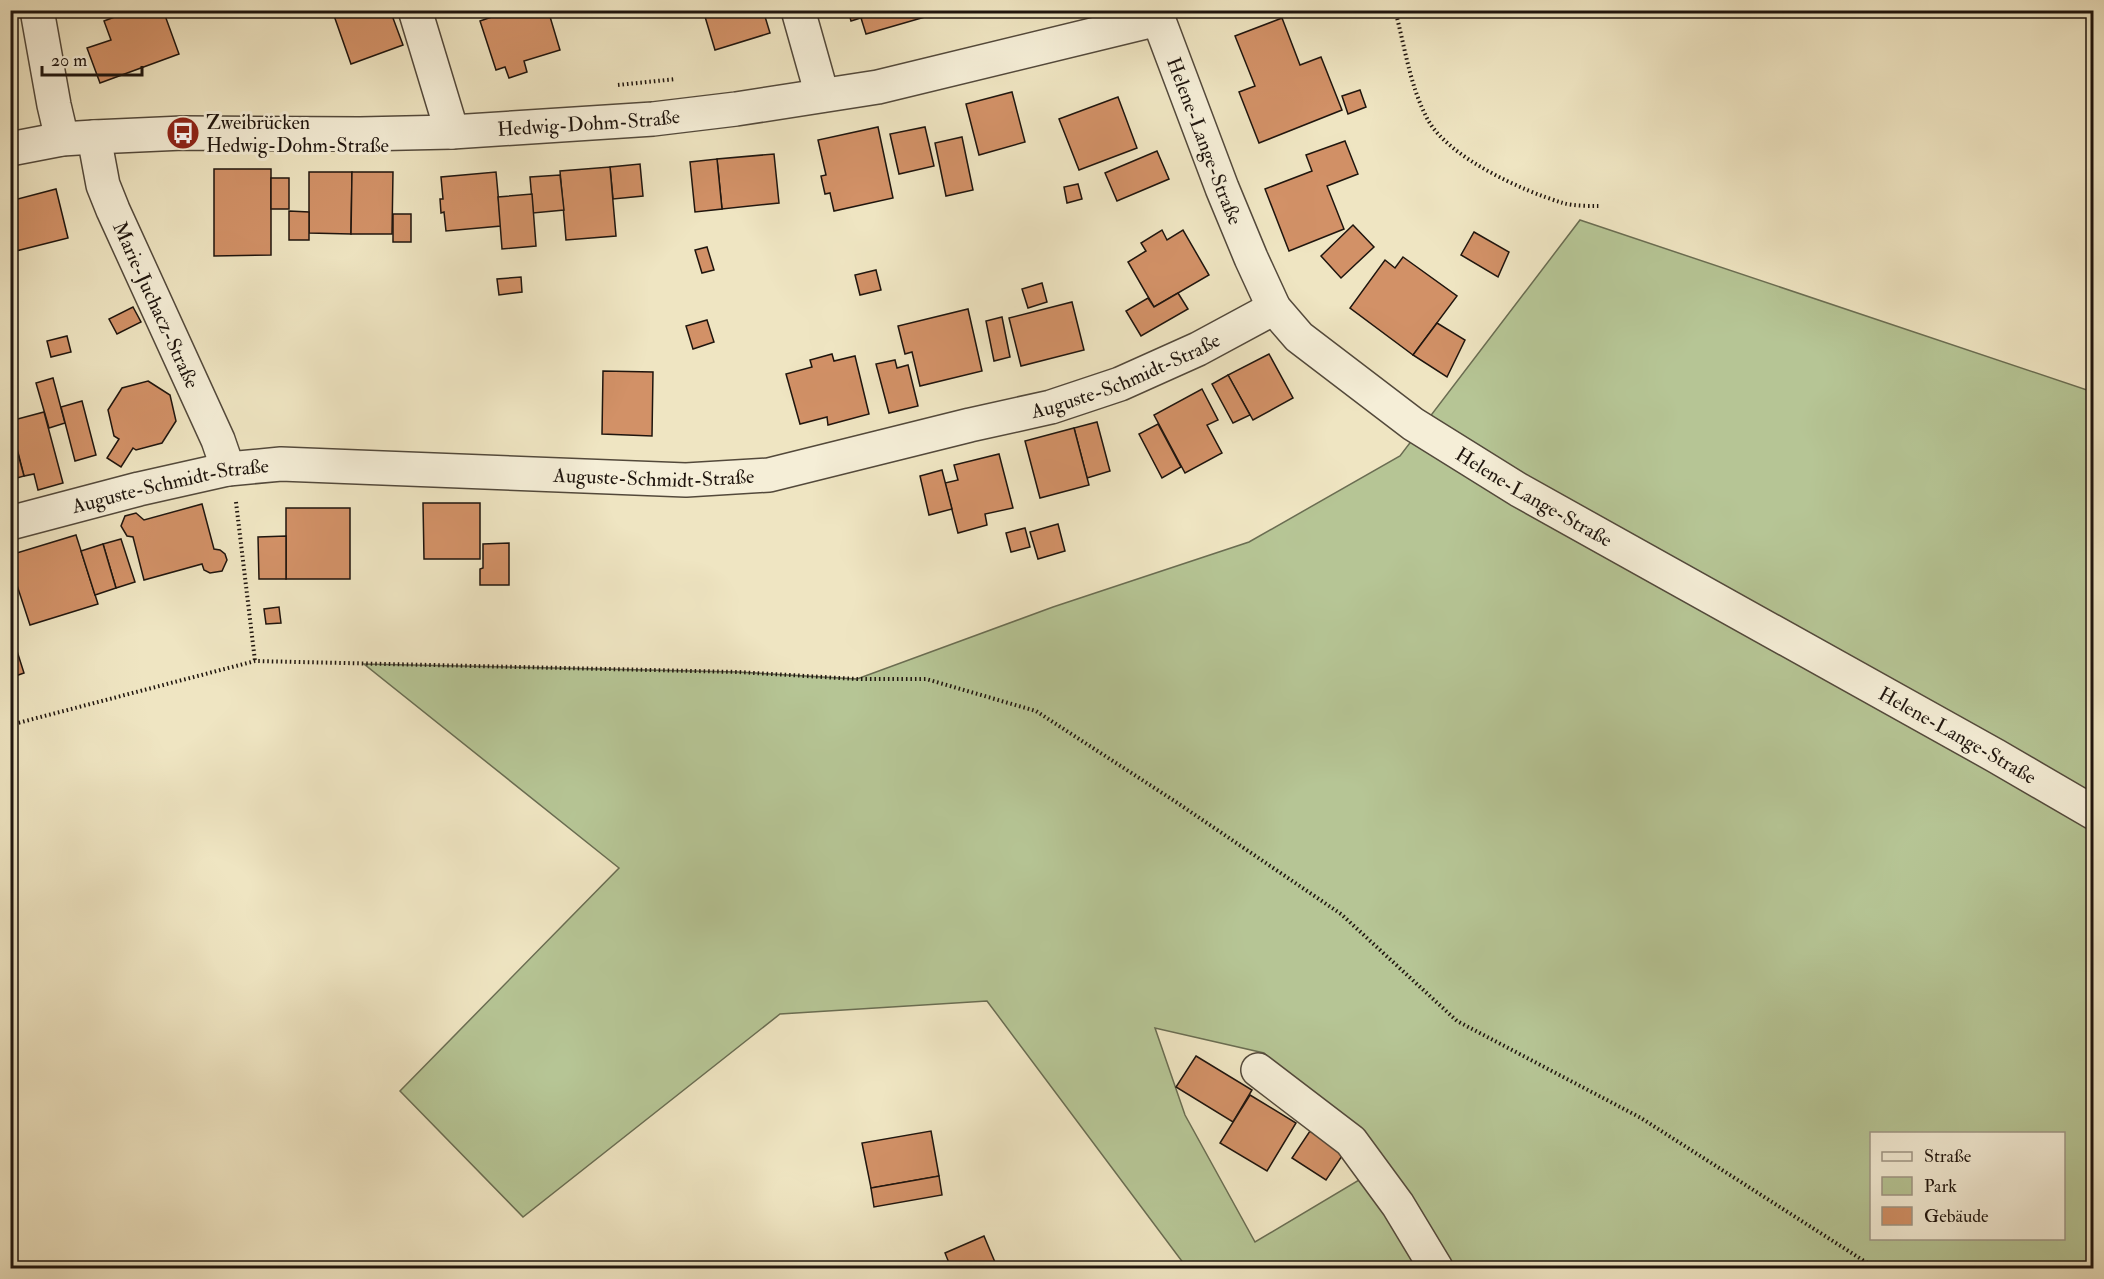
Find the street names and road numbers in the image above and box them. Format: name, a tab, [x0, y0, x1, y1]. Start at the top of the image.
street label: Helene-Lange-Straße	[1161, 54, 1248, 228]
street label: Hedwig-Dohm-Straße	[496, 104, 681, 142]
street label: Marie-Juchacz-Straße	[107, 218, 205, 392]
street label: Auguste-Schmidt-Straße	[1028, 328, 1224, 424]
street label: Helene-Lange-Straße	[1451, 442, 1617, 553]
street label: Auguste-Schmidt-Straße	[68, 453, 270, 519]
street label: Auguste-Schmidt-Straße	[552, 463, 755, 493]
street label: Helene-Lange-Straße	[1874, 681, 2041, 790]

